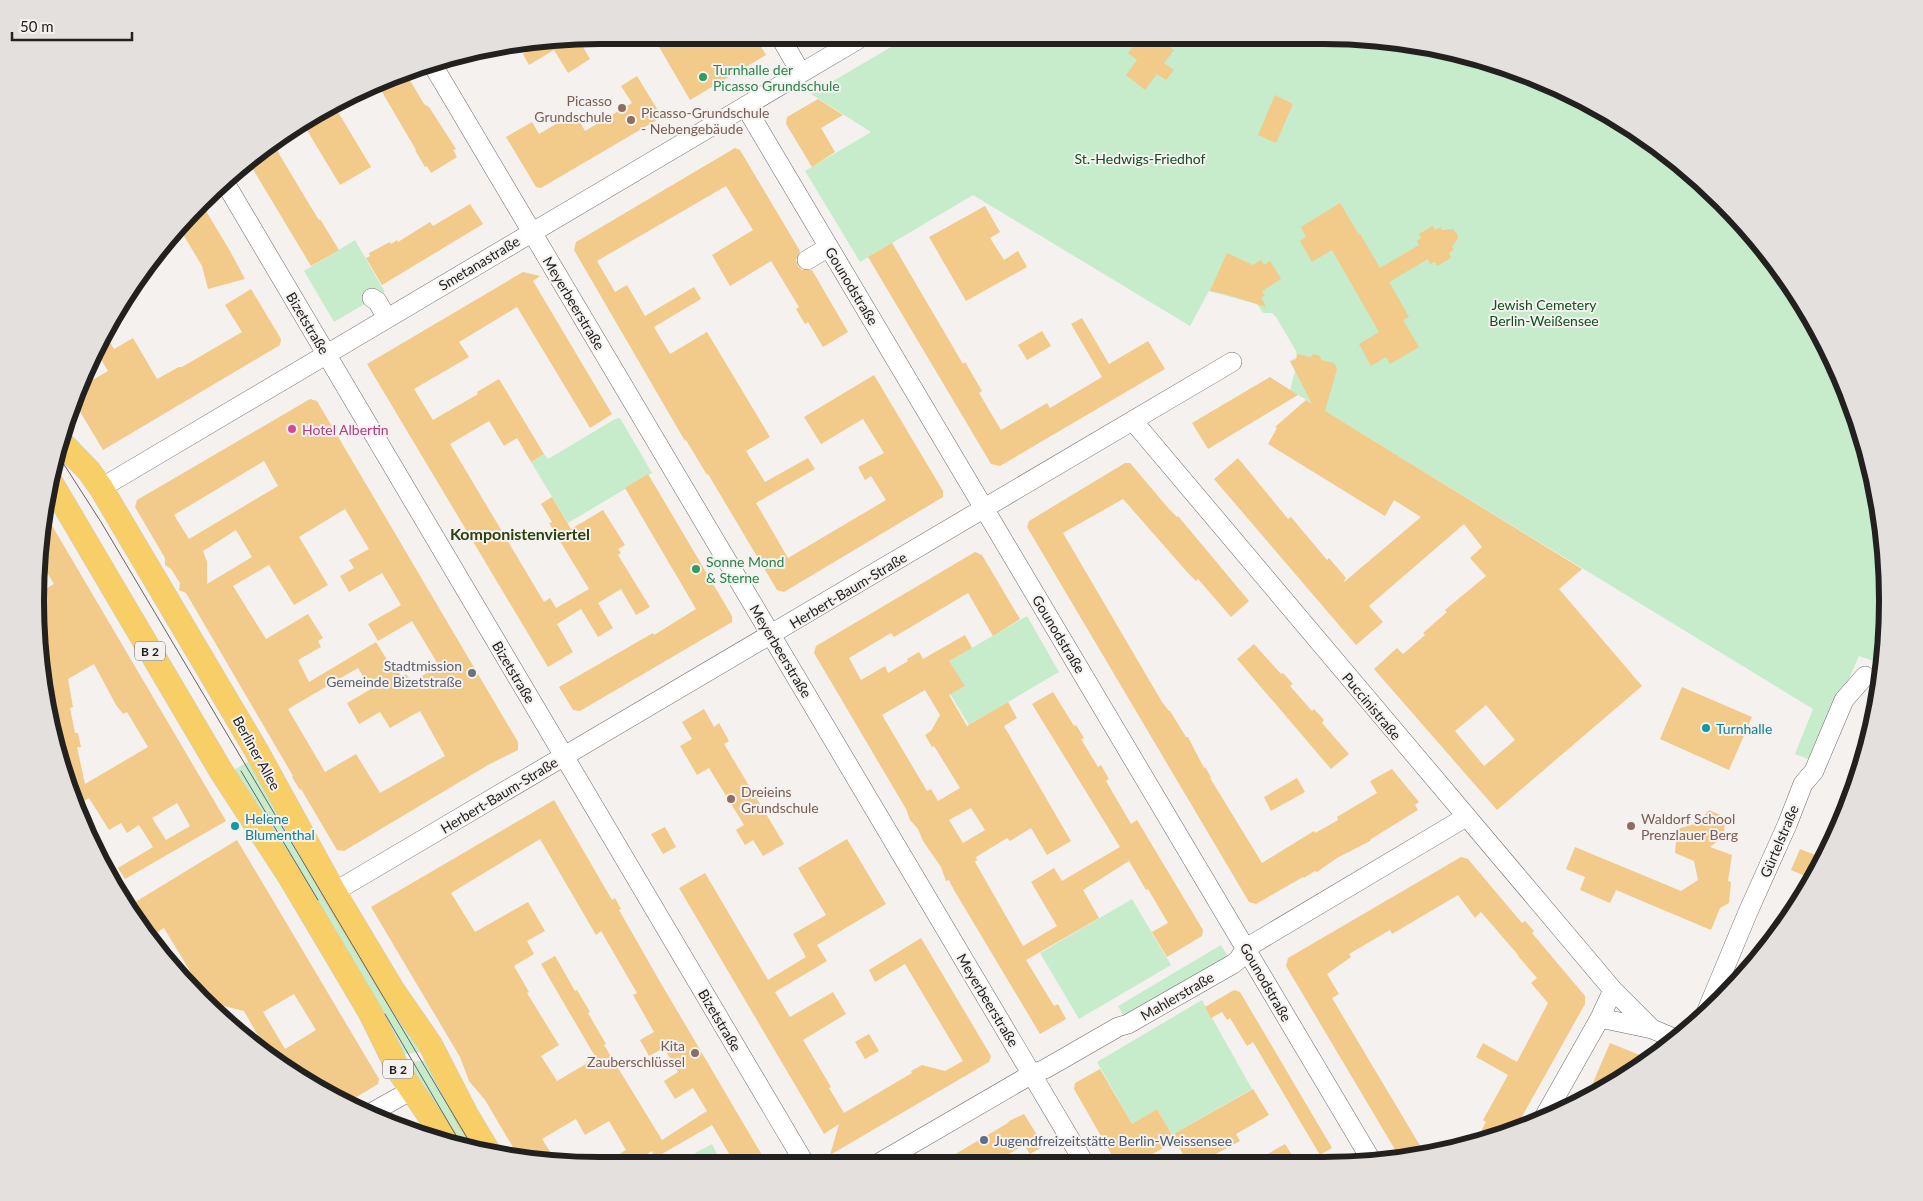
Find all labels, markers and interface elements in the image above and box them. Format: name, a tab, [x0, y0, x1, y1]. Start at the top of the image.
scale bar	[12, 10, 132, 42]
text: 50 m	[20, 17, 54, 35]
place label: Turnhalle der Picasso Grundschule	[713, 61, 840, 94]
marker: Turnhalle der Picasso Grundschule	[697, 71, 709, 83]
place label: Picasso Grundschule	[534, 92, 612, 125]
marker: Picasso Grundschule	[616, 102, 628, 114]
place label: Picasso-Grundschule - Nebengebäude	[641, 104, 769, 137]
marker: Picasso-Grundschule - Nebengebäude	[625, 114, 637, 126]
park label: St.-Hedwigs-Friedhof	[1075, 150, 1206, 167]
street label: Smetanastraße	[435, 232, 523, 294]
street label: Gounodstraße	[822, 244, 882, 328]
street label: Meyerbeerstraße	[539, 253, 609, 353]
street label: Bizetstraße	[283, 289, 333, 357]
park label: Jewish Cemetery Berlin-Weißensee	[1489, 296, 1599, 329]
place label: Hotel Albertin	[302, 421, 389, 438]
marker: Hotel Albertin	[286, 423, 298, 435]
district label: Komponistenviertel	[450, 524, 590, 543]
street label: Herbert-Baum-Straße	[786, 548, 910, 632]
place label: Sonne Mond & Sterne	[706, 553, 784, 586]
marker: Sonne Mond & Sterne	[690, 563, 702, 575]
street label: Gounodstraße	[1029, 592, 1089, 676]
street label: Meyerbeerstraße	[746, 601, 816, 701]
street label: Bizetstraße	[489, 638, 539, 706]
road number: B 2	[135, 641, 165, 660]
place label: Stadtmission Gemeinde Bizetstraße	[326, 657, 462, 690]
marker: Stadtmission Gemeinde Bizetstraße	[466, 667, 478, 679]
street label: Puccinistraße	[1339, 669, 1405, 743]
street label: Berliner Allee	[230, 713, 284, 793]
place label: Turnhalle	[1716, 720, 1772, 737]
marker: Turnhalle	[1700, 722, 1712, 734]
street label: Herbert-Baum-Straße	[437, 753, 561, 837]
place label: Dreieins Grundschule	[741, 783, 819, 816]
marker: Dreieins Grundschule	[725, 793, 737, 805]
street label: Gürtelstraße	[1756, 802, 1802, 880]
place label: Helene Blumenthal	[245, 810, 315, 843]
place label: Waldorf School Prenzlauer Berg	[1641, 810, 1738, 843]
marker: Helene Blumenthal	[229, 820, 241, 832]
marker: Waldorf School Prenzlauer Berg	[1625, 820, 1637, 832]
street label: Gounodstraße	[1237, 940, 1295, 1024]
street label: Meyerbeerstraße	[953, 950, 1023, 1050]
street label: Mahlerstraße	[1137, 968, 1217, 1024]
street label: Bizetstraße	[695, 986, 745, 1054]
place label: Kita Zauberschlüssel	[587, 1037, 685, 1070]
marker: Kita Zauberschlüssel	[689, 1047, 701, 1059]
road number: B 2	[383, 1060, 413, 1078]
place label: Jugendfreizeitstätte Berlin-Weissensee	[994, 1132, 1232, 1149]
marker: Jugendfreizeitstätte Berlin-Weissensee	[978, 1134, 990, 1146]

